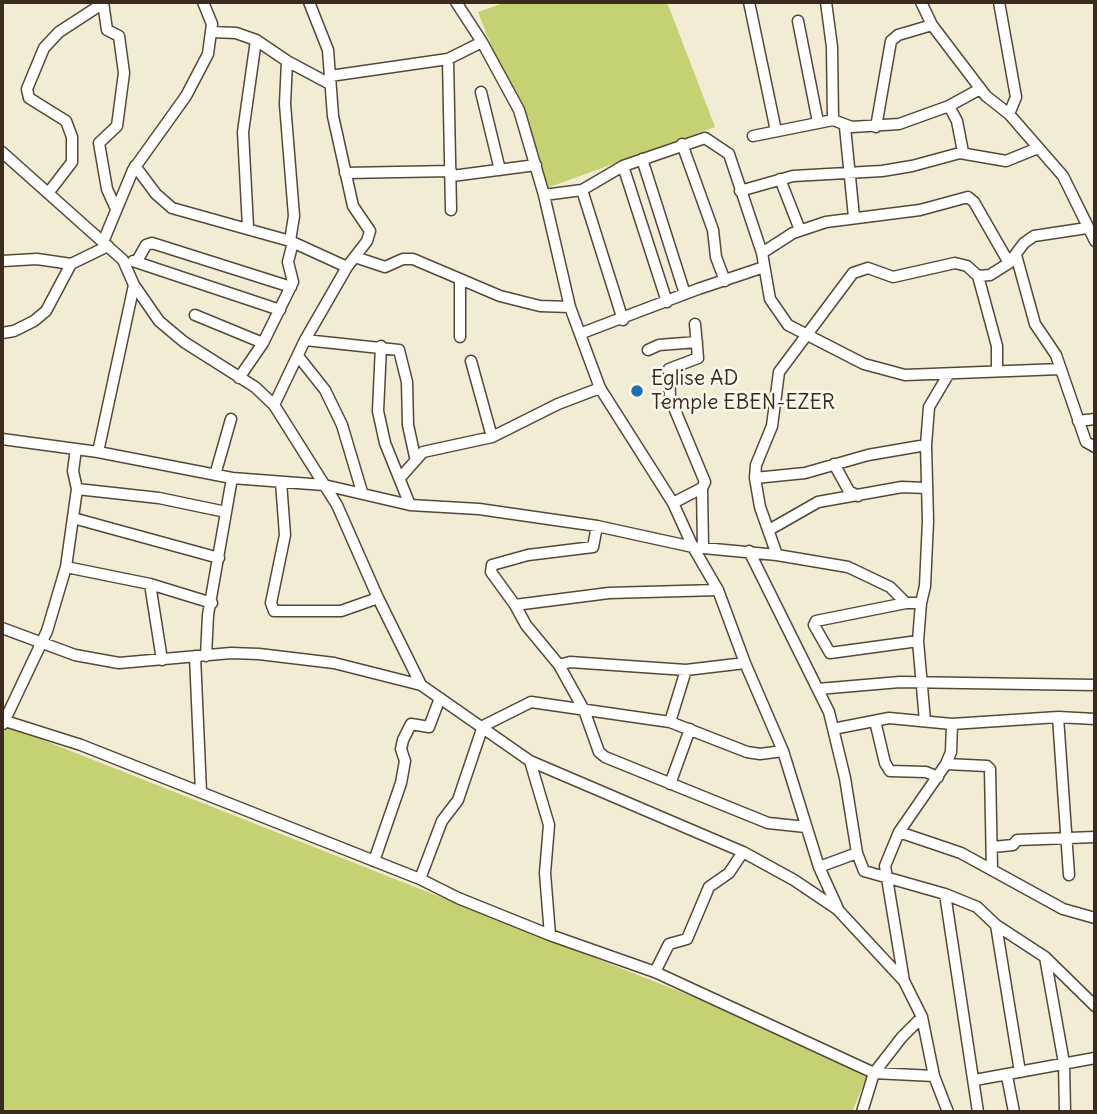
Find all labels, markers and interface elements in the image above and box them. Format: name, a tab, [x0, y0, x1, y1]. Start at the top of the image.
place label: Eglise AD Temple EBEN-EZER	[651, 366, 835, 416]
marker: Eglise AD Temple EBEN-EZER	[629, 383, 645, 399]

